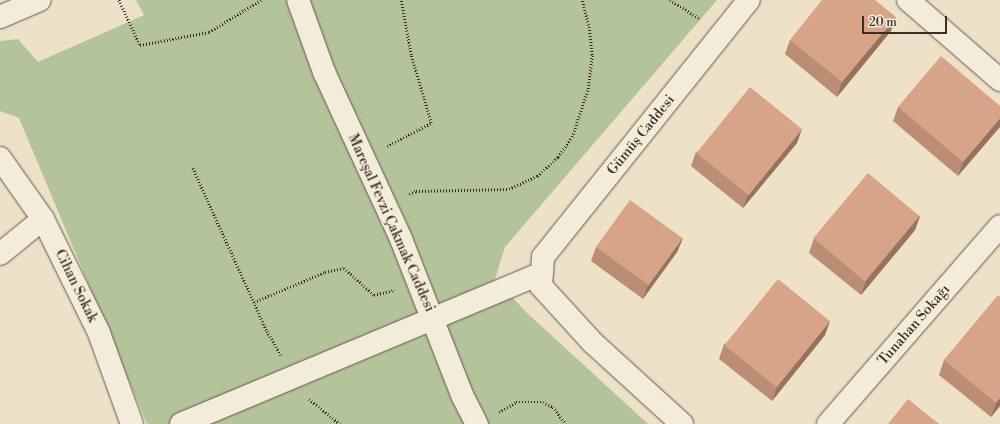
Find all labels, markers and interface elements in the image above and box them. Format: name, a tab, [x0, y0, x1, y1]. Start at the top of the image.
scale bar	[864, 8, 949, 34]
text: 20 m	[869, 15, 897, 30]
street label: Gümüş Caddesi	[604, 92, 678, 178]
street label: Mareşal Fevzi Çakmak Caddesi	[344, 131, 438, 315]
street label: Cihan Sokak	[51, 247, 101, 325]
street label: Tunahan Sokağı	[874, 281, 954, 369]

